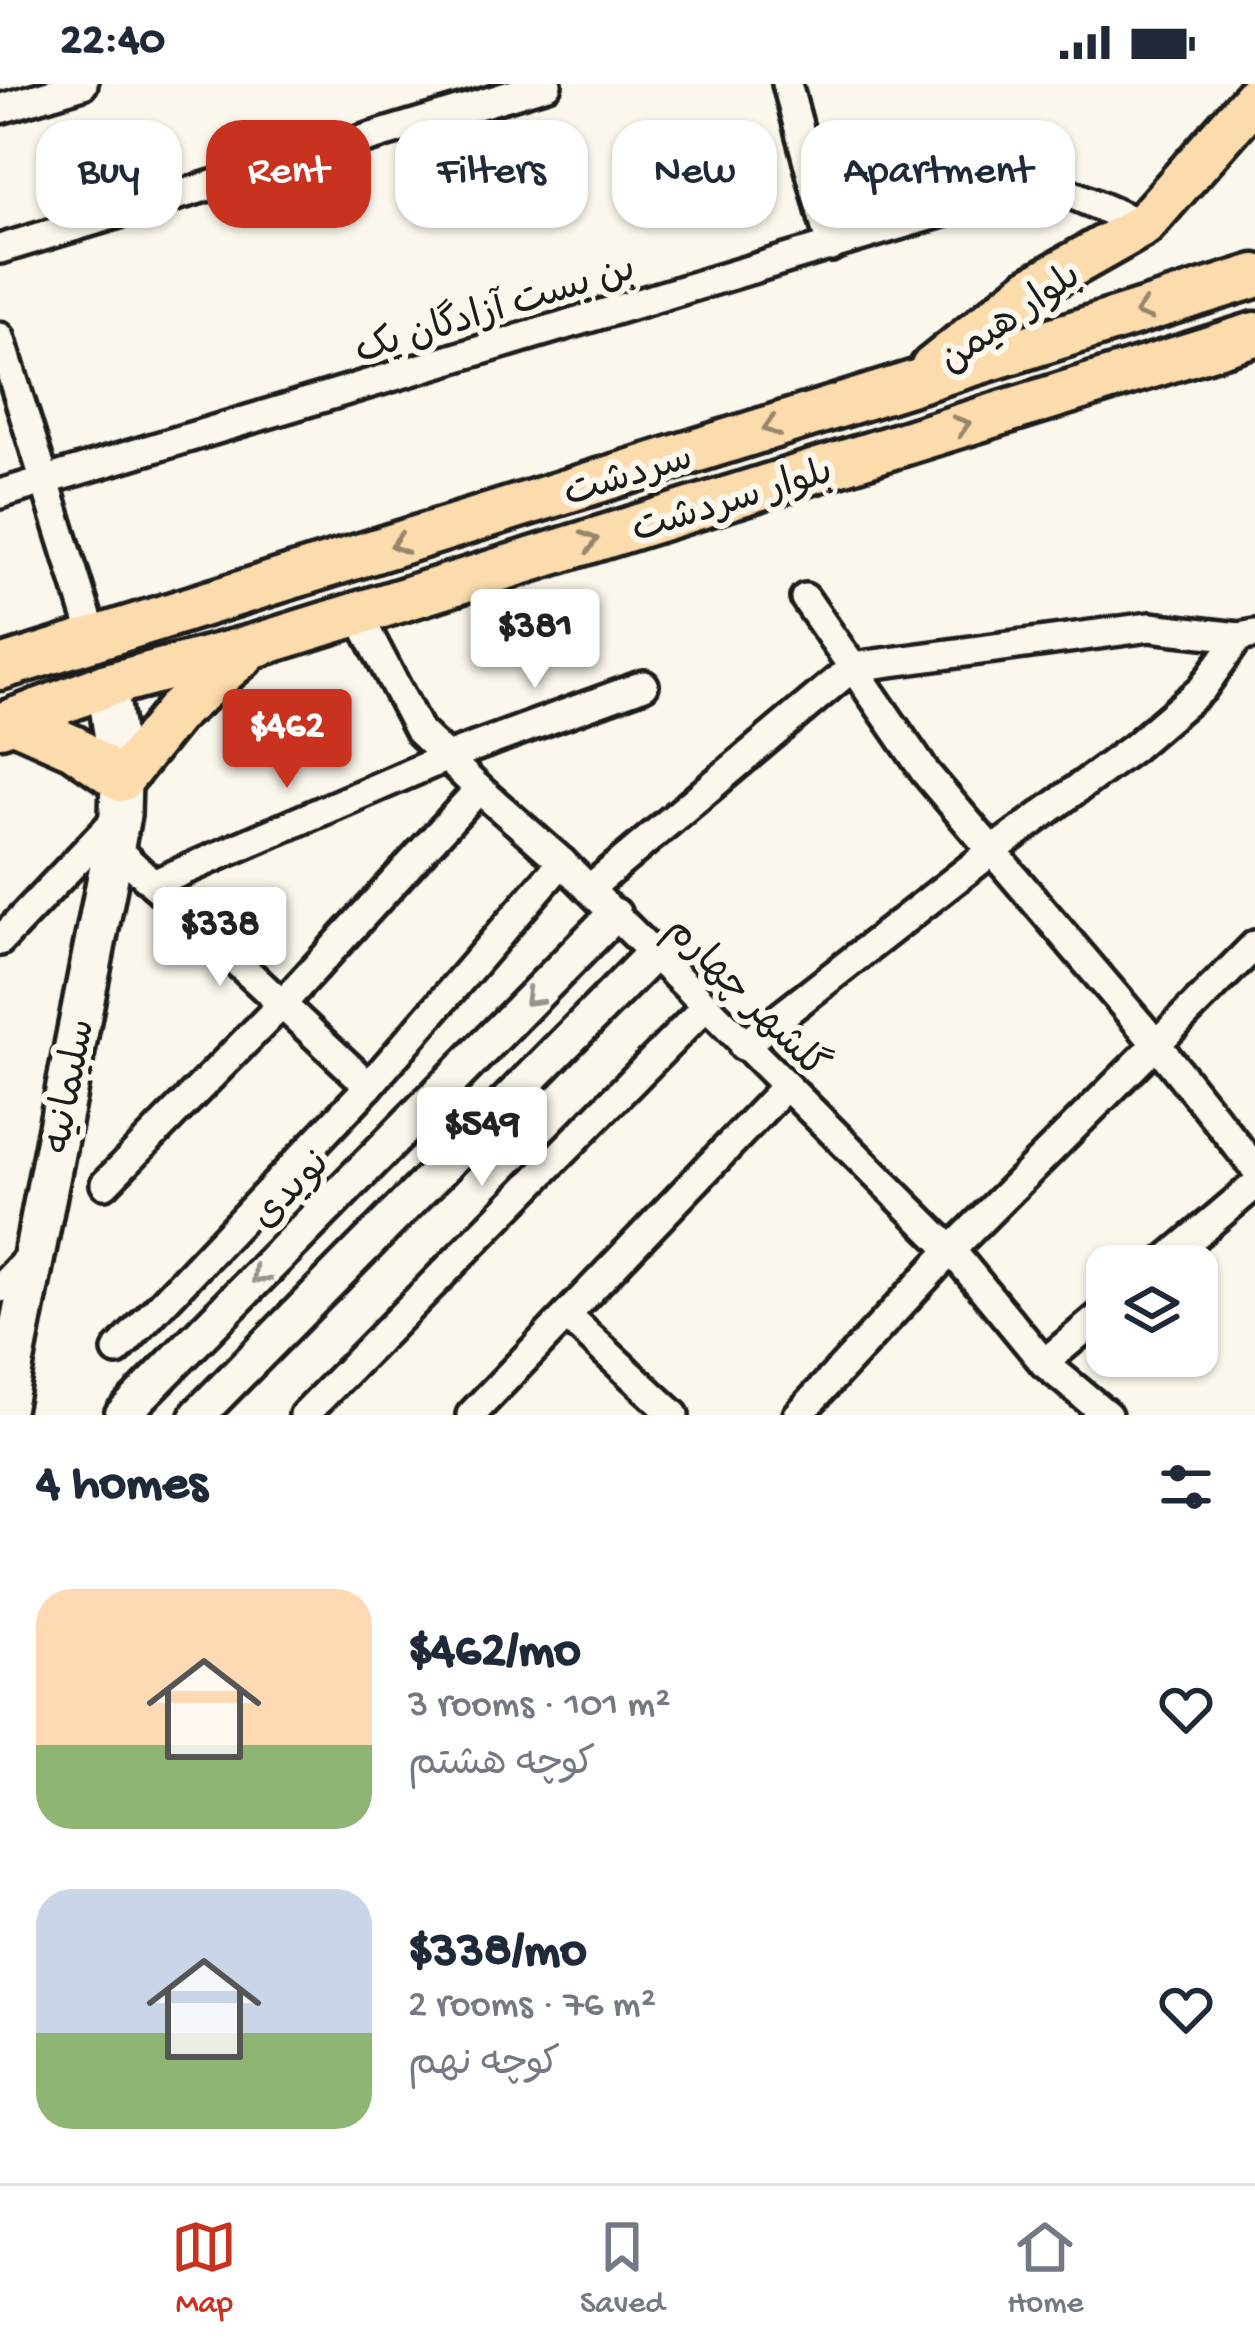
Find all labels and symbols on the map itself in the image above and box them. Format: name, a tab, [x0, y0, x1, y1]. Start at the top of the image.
street label: بن بست آزادگان یک	[349, 243, 642, 377]
street label: بلوار هیمن	[932, 255, 1092, 386]
one-way arrow	[1133, 297, 1154, 322]
one-way arrow	[761, 413, 782, 438]
one-way arrow	[951, 414, 972, 439]
street label: سردشت	[559, 437, 699, 520]
street label: بلوار سردشت	[627, 451, 839, 556]
one-way arrow	[389, 529, 410, 554]
one-way arrow	[579, 531, 600, 556]
pin: $381	[464, 589, 606, 691]
pin: $462	[216, 689, 358, 791]
pin: $338	[149, 887, 291, 989]
street label: گلشهر چهارم	[653, 905, 839, 1091]
one-way arrow	[525, 984, 547, 1006]
street label: سلیمانیه	[37, 1016, 109, 1159]
pin: $549	[411, 1087, 553, 1189]
street label: نویدی	[244, 1143, 342, 1241]
one-way arrow	[251, 1262, 273, 1284]

